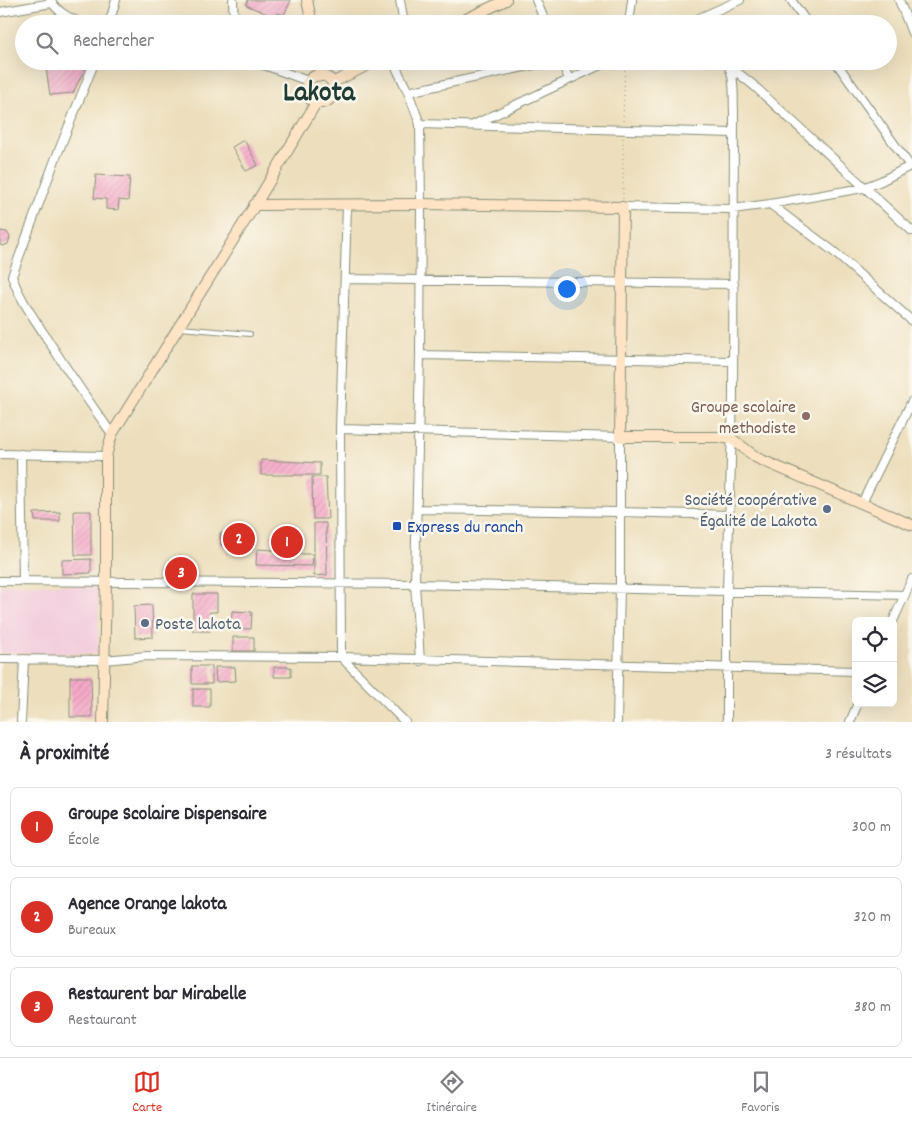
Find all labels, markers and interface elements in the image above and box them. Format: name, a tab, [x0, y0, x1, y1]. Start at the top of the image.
search box	[15, 15, 897, 70]
icon: search	[33, 29, 61, 57]
text: Rechercher	[73, 29, 154, 56]
district label: Lakota	[283, 75, 356, 115]
your location	[554, 276, 580, 302]
place label: Groupe scolaire methodiste	[691, 396, 796, 442]
marker: Groupe scolaire methodiste	[800, 410, 812, 422]
place label: Société coopérative Égalité de Lakota	[684, 489, 818, 535]
marker: Société coopérative Égalité de Lakota	[821, 503, 833, 515]
place label: Express du ranch	[407, 516, 523, 541]
pin: 2	[223, 520, 255, 558]
marker: Express du ranch	[391, 520, 403, 532]
pin: 1	[271, 523, 303, 561]
pin: 3	[165, 554, 197, 592]
place label: Poste lakota	[155, 613, 241, 638]
marker: Poste lakota	[139, 617, 151, 629]
map controls	[852, 617, 897, 707]
button: locate	[852, 617, 897, 662]
button: layers	[852, 662, 897, 707]
text: À proximité	[20, 740, 109, 770]
text: 3 résultats	[825, 743, 892, 766]
text: Groupe Scolaire Dispensaire	[68, 802, 267, 829]
text: 1	[35, 816, 39, 839]
text: 300 m	[852, 816, 891, 839]
text: École	[68, 829, 100, 852]
text: Agence Orange lakota	[68, 892, 226, 919]
text: 2	[34, 906, 41, 929]
text: 320 m	[854, 906, 891, 929]
text: Bureaux	[68, 919, 116, 942]
text: Restaurent bar Mirabelle	[68, 982, 246, 1009]
text: 3	[33, 996, 41, 1019]
text: 380 m	[854, 996, 891, 1019]
text: Restaurant	[68, 1009, 137, 1032]
tab: Carte	[132, 1068, 162, 1118]
tab: Itinéraire	[427, 1068, 477, 1118]
tab: Favoris	[741, 1068, 780, 1118]

